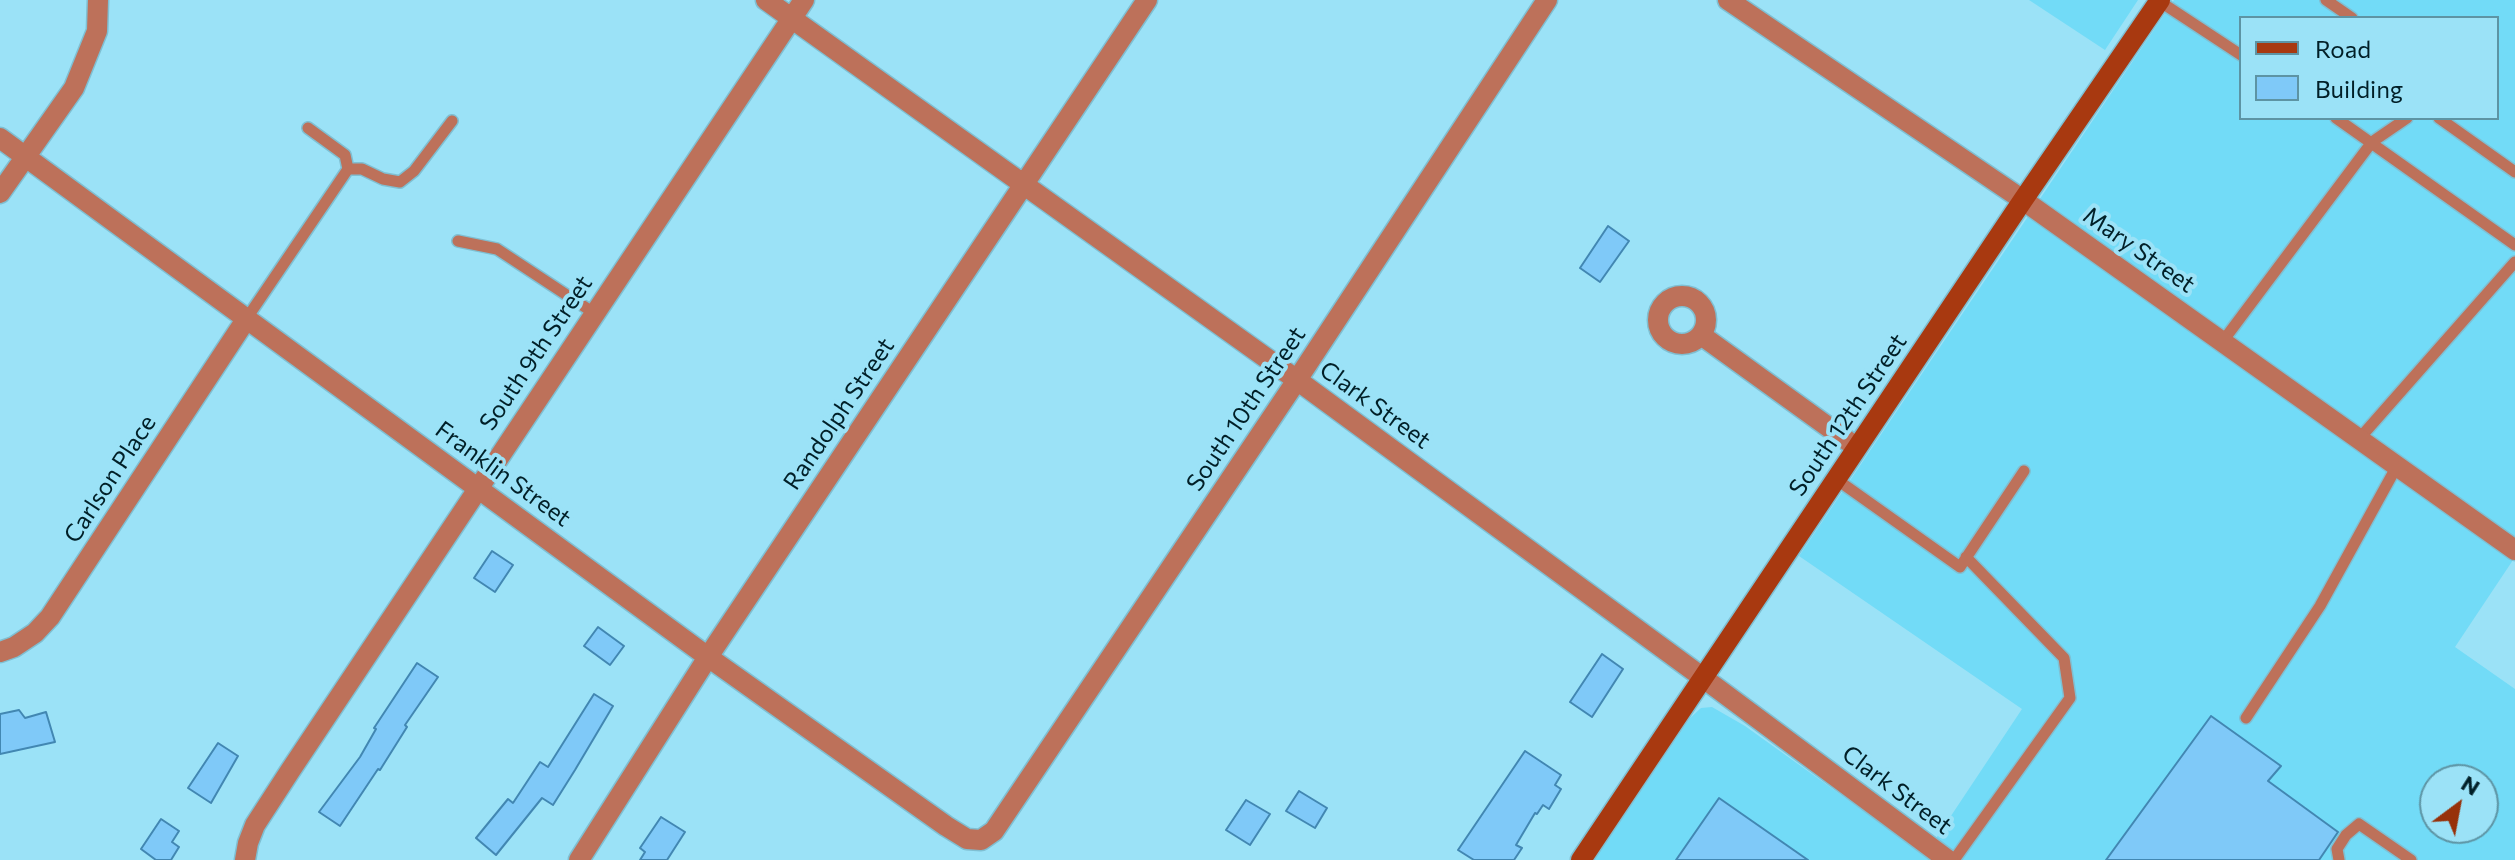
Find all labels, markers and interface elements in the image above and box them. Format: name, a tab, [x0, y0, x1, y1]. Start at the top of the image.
legend	[2239, 16, 2499, 120]
text: Road	[2315, 34, 2371, 63]
text: Building	[2315, 74, 2403, 103]
street label: Mary Street	[2078, 201, 2200, 299]
street label: South 9th Street	[474, 270, 598, 436]
street label: South 10th Street	[1180, 321, 1312, 497]
street label: South 12th Street	[1783, 328, 1913, 502]
street label: Randolph Street	[778, 333, 900, 495]
street label: Clark Street	[1314, 355, 1436, 455]
street label: Carlson Place	[58, 410, 162, 548]
street label: Franklin Street	[430, 415, 576, 533]
street label: Clark Street	[1836, 739, 1958, 841]
north arrow	[2419, 764, 2499, 844]
text: N	[2457, 769, 2485, 801]

